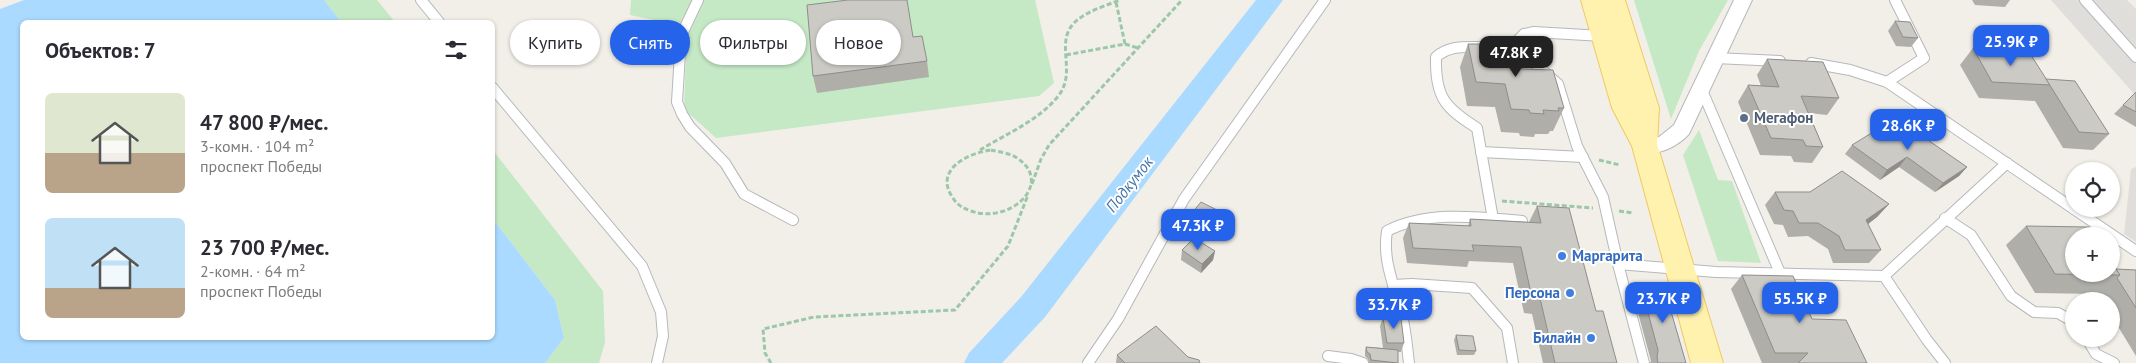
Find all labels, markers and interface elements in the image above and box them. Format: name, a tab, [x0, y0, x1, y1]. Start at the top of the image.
chip: Купить	[510, 20, 600, 65]
chip: Снять	[610, 20, 690, 65]
chip: Фильтры	[700, 20, 806, 65]
chip: Новое	[816, 20, 901, 65]
pin: 25.9K ₽	[1965, 24, 2057, 67]
text: 25.9K ₽	[1984, 31, 2038, 51]
icon: filters	[442, 36, 470, 64]
pin: 47.8K ₽	[1470, 36, 1562, 78]
text: Объектов: 7	[45, 37, 156, 64]
text: 47.8K ₽	[1490, 42, 1542, 62]
place label: Мегафон	[1754, 108, 1813, 127]
pin: 28.6K ₽	[1862, 108, 1954, 151]
text: 47 800 ₽/мес.	[200, 109, 328, 136]
marker: Мегафон	[1738, 112, 1750, 124]
icon: home	[85, 113, 145, 173]
text: 28.6K ₽	[1881, 115, 1935, 135]
text: 3-комн. · 104 m²	[200, 136, 314, 156]
water label: Подкумок	[1101, 152, 1157, 216]
text: проспект Победы	[200, 156, 322, 176]
map controls	[2065, 162, 2120, 347]
button: locate	[2065, 162, 2120, 217]
pin: 47.3K ₽	[1152, 208, 1244, 251]
text: 47.3K ₽	[1172, 215, 1224, 235]
button: +	[2065, 227, 2120, 282]
text: 23 700 ₽/мес.	[200, 234, 329, 261]
icon: home	[85, 238, 145, 298]
place label: Маргарита	[1572, 246, 1643, 265]
marker: Маргарита	[1556, 250, 1568, 262]
text: 2-комн. · 64 m²	[200, 261, 306, 281]
text: проспект Победы	[200, 281, 322, 301]
pin: 23.7K ₽	[1617, 282, 1709, 324]
pin: 55.5K ₽	[1754, 282, 1846, 324]
place label: Персона	[1505, 283, 1560, 302]
marker: Персона	[1564, 287, 1576, 299]
pin: 33.7K ₽	[1348, 288, 1440, 330]
text: 23.7K ₽	[1636, 288, 1690, 308]
text: 55.5K ₽	[1773, 288, 1827, 308]
button: −	[2065, 292, 2120, 347]
text: 33.7K ₽	[1367, 294, 1421, 314]
place label: Билайн	[1533, 328, 1581, 347]
marker: Билайн	[1585, 332, 1597, 344]

